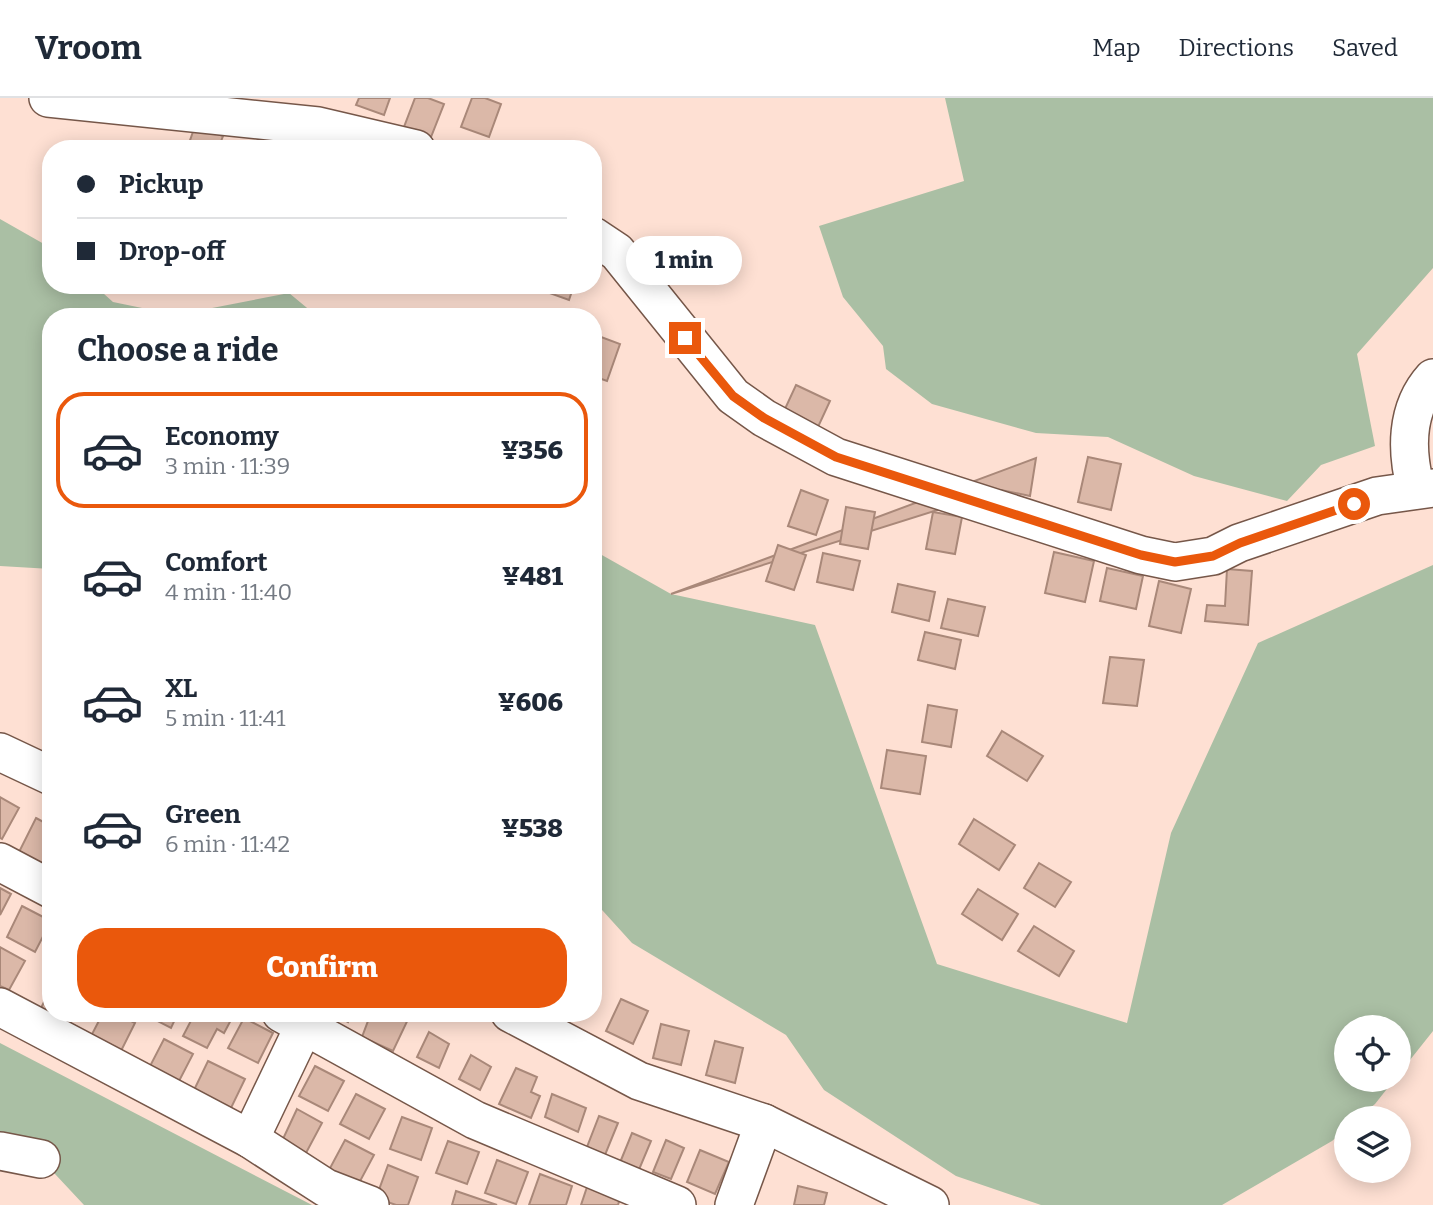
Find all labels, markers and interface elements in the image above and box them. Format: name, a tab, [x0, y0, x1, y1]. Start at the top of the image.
text: Vroom	[35, 28, 142, 68]
text: Map	[1092, 34, 1141, 62]
text: Directions	[1179, 34, 1294, 62]
text: Saved	[1332, 34, 1398, 62]
text: Pickup	[119, 169, 204, 200]
text: Drop-off	[119, 236, 225, 267]
callout: 1 min	[627, 236, 743, 286]
text: 1 min	[655, 246, 713, 274]
route end	[669, 322, 701, 354]
text: Choose a ride	[77, 331, 278, 369]
icon: car	[81, 419, 144, 482]
text: Economy	[165, 421, 279, 452]
text: ¥356	[501, 435, 563, 466]
text: 3 min · 11:39	[165, 452, 290, 480]
route start	[1338, 488, 1370, 520]
icon: car	[81, 545, 144, 608]
text: Comfort	[165, 547, 268, 578]
text: ¥481	[502, 561, 563, 592]
text: 4 min · 11:40	[165, 578, 292, 606]
icon: car	[81, 671, 144, 734]
text: XL	[165, 673, 197, 704]
text: ¥606	[498, 687, 563, 718]
text: 5 min · 11:41	[165, 704, 286, 732]
icon: car	[81, 797, 144, 860]
text: Green	[165, 799, 241, 830]
text: ¥538	[501, 813, 563, 844]
text: 6 min · 11:42	[165, 830, 290, 858]
button: Confirm	[77, 928, 567, 1008]
map controls	[1334, 1015, 1411, 1183]
button: locate	[1334, 1015, 1411, 1092]
button: layers	[1334, 1106, 1411, 1183]

